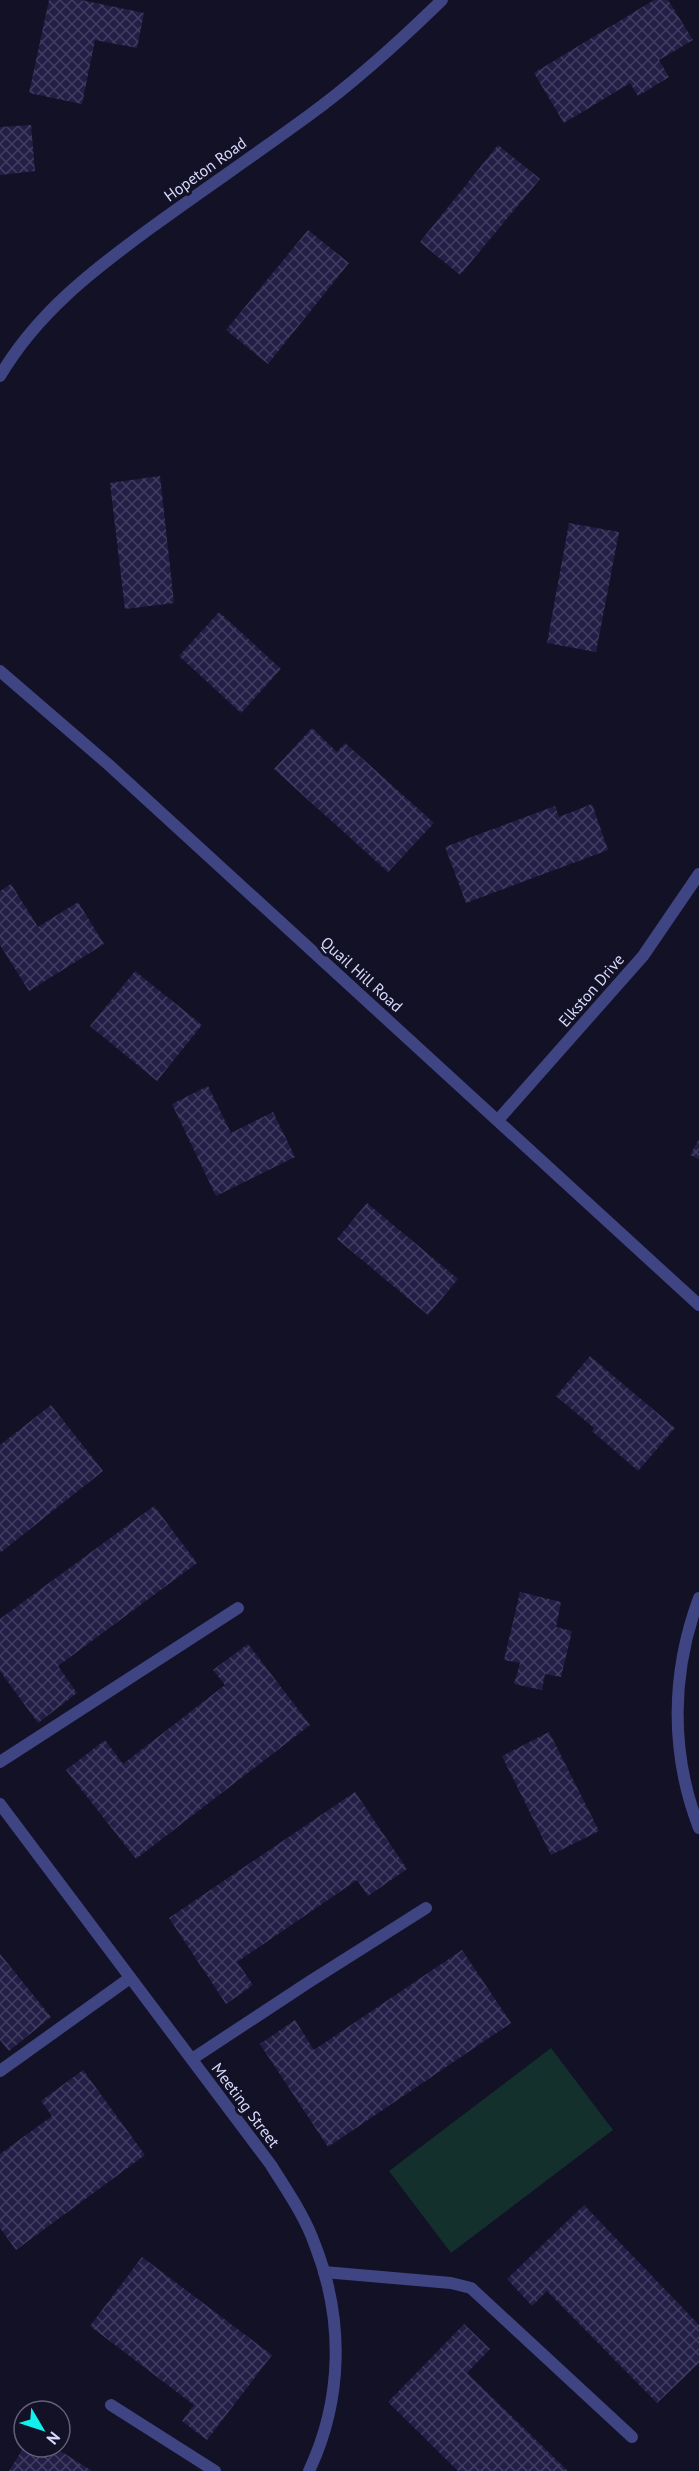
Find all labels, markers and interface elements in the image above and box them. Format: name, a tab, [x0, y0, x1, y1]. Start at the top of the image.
street label: Hopeton Road	[160, 132, 250, 206]
street label: Quail Hill Road	[317, 932, 407, 1016]
street label: Elkston Drive	[554, 949, 628, 1031]
street label: Meeting Street	[208, 2059, 285, 2152]
north arrow	[12, 2399, 72, 2459]
text: N	[43, 2428, 65, 2449]

